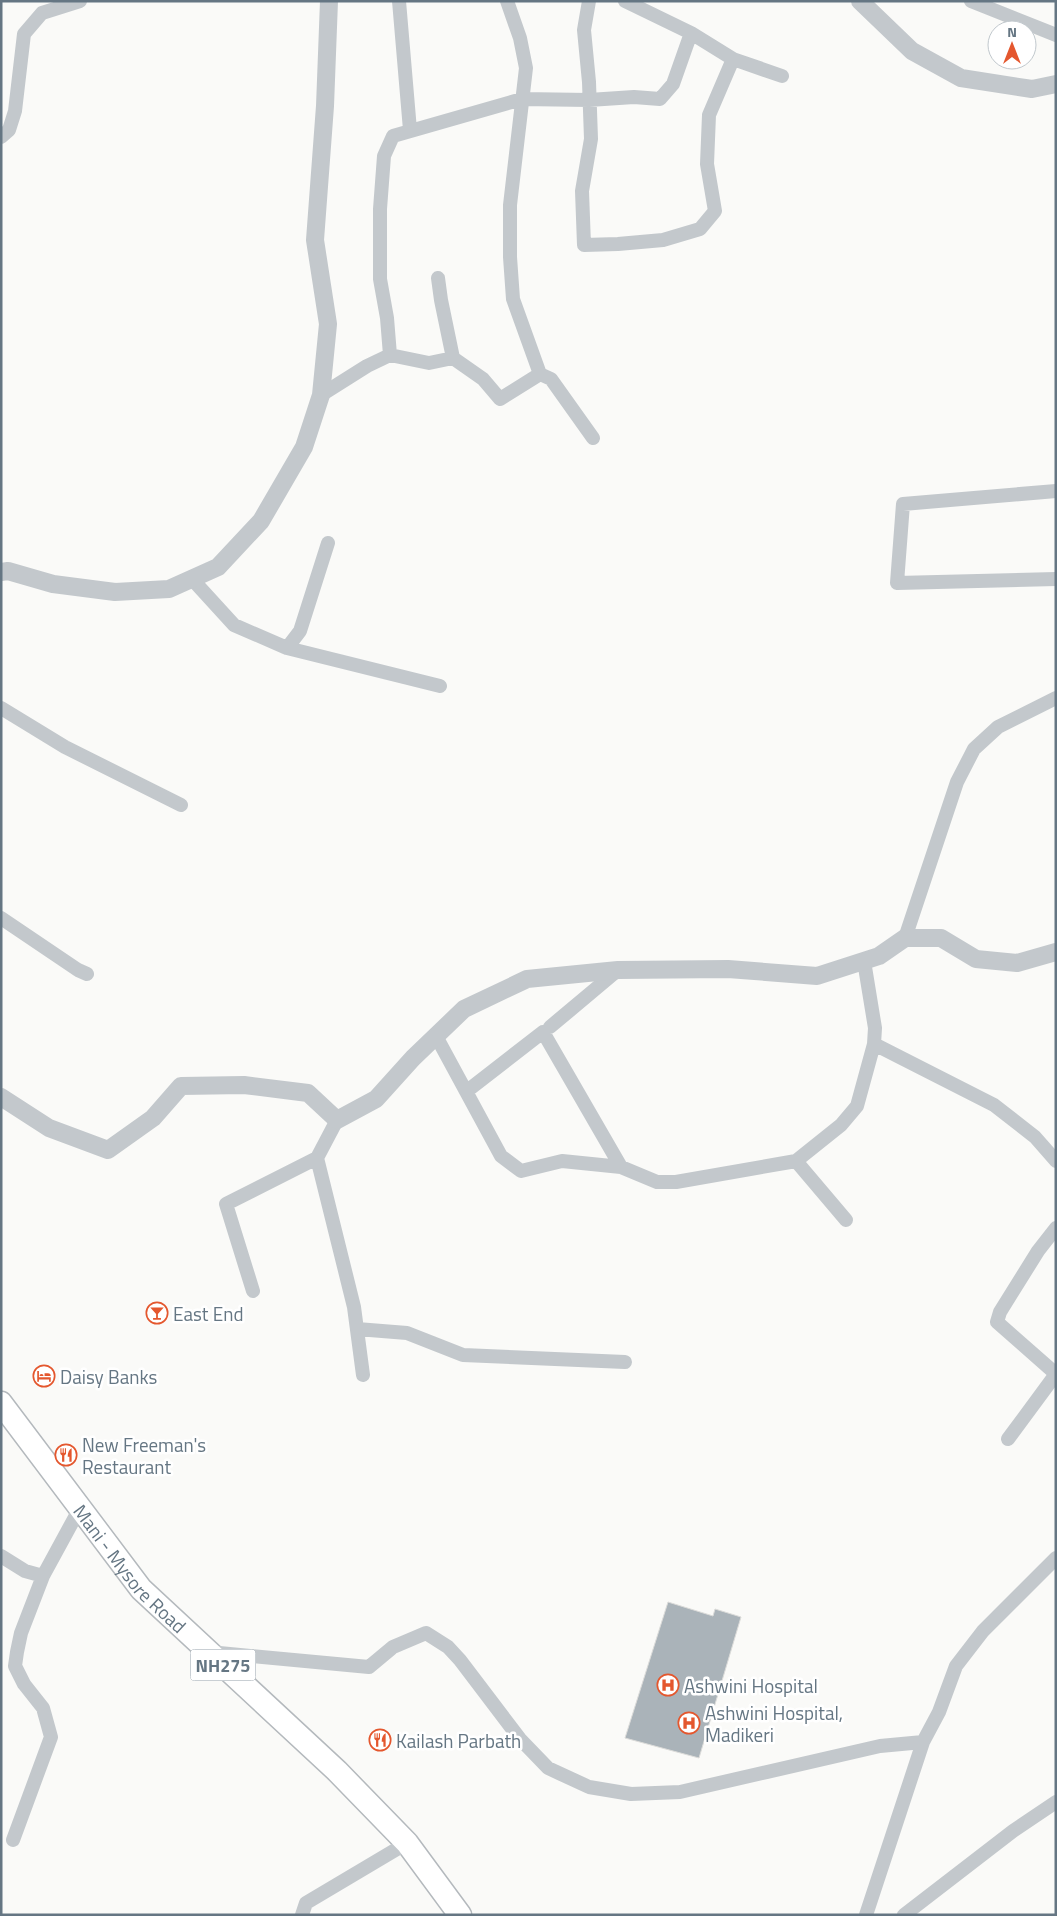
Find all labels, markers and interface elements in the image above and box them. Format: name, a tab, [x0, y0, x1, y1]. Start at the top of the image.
north arrow	[987, 20, 1037, 70]
text: N	[1007, 21, 1017, 42]
place label: East End	[173, 1299, 243, 1328]
bar icon: East End	[145, 1301, 169, 1325]
place label: Daisy Banks	[60, 1362, 158, 1391]
hotel icon: Daisy Banks	[32, 1364, 56, 1388]
place label: New Freeman's Restaurant	[82, 1430, 206, 1481]
restaurant icon: New Freeman's Restaurant	[54, 1443, 78, 1467]
street label: Mani - Mysore Road	[67, 1497, 193, 1639]
road number: NH275	[190, 1650, 256, 1680]
place label: Ashwini Hospital	[684, 1671, 818, 1700]
hospital icon: Ashwini Hospital	[656, 1673, 680, 1697]
place label: Ashwini Hospital, Madikeri	[705, 1698, 843, 1749]
hospital icon: Ashwini Hospital, Madikeri	[677, 1711, 701, 1735]
place label: Kailash Parbath	[396, 1726, 521, 1755]
restaurant icon: Kailash Parbath	[368, 1728, 392, 1752]

